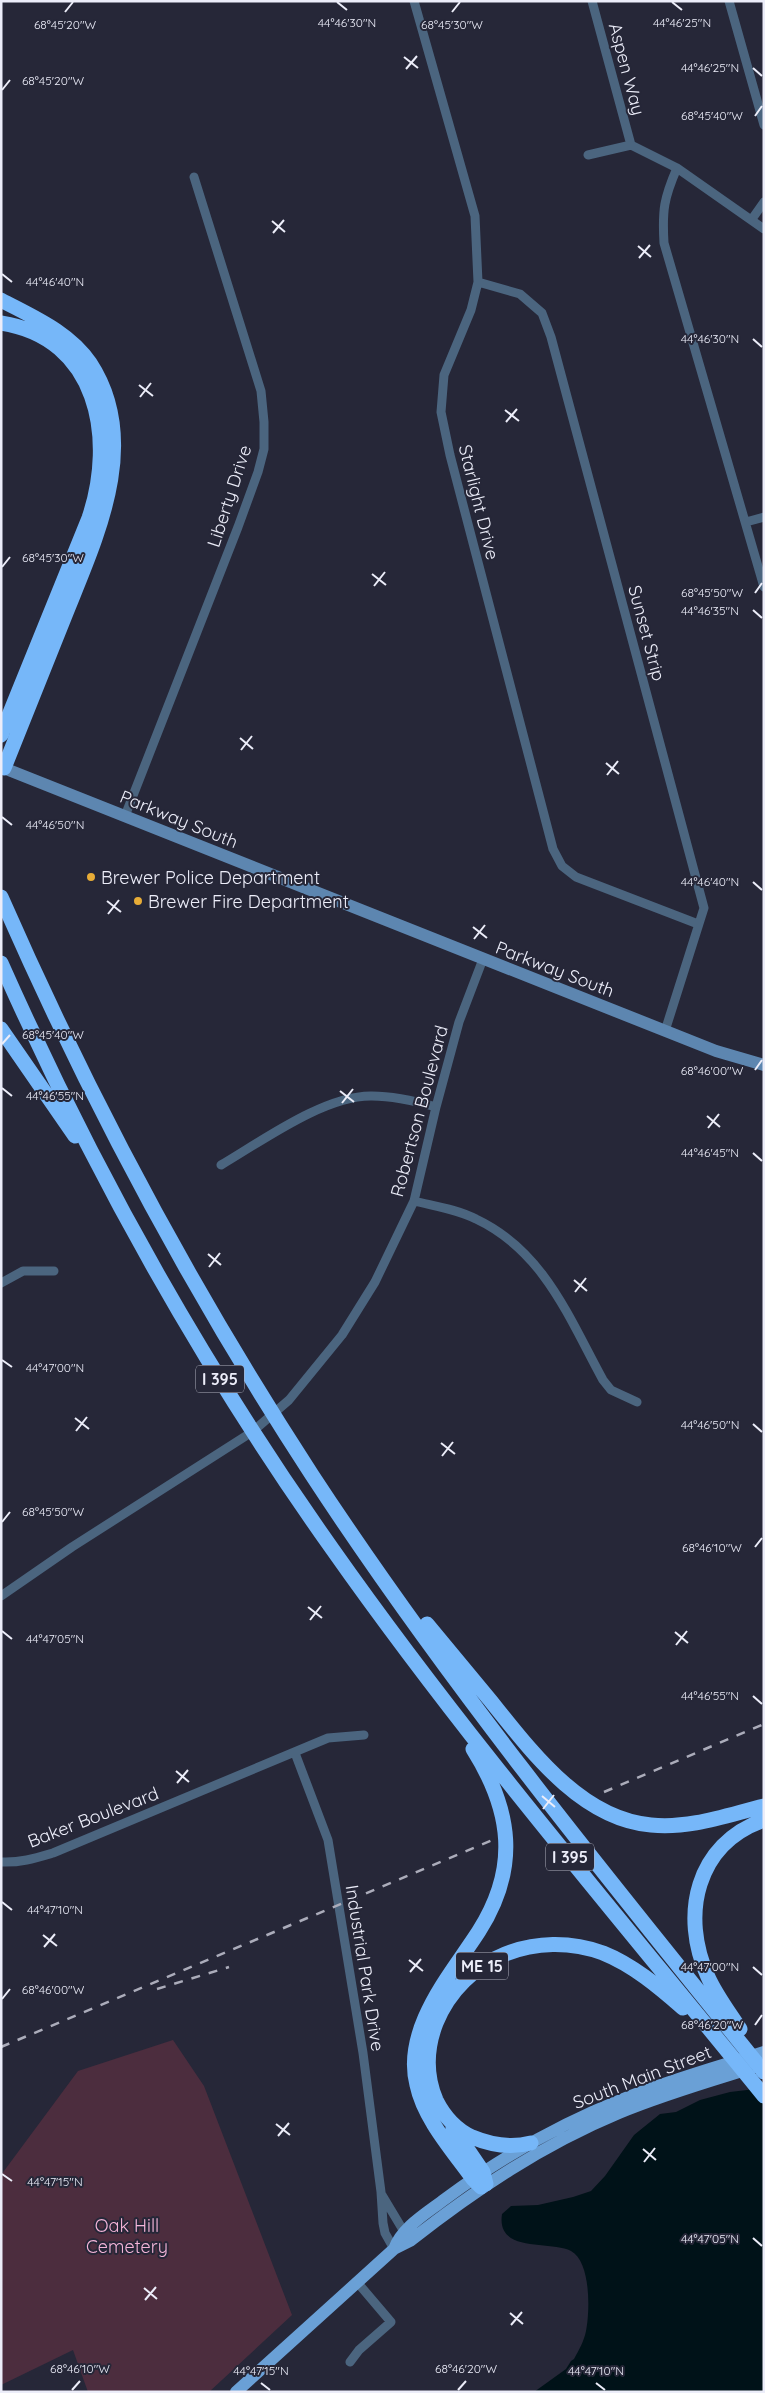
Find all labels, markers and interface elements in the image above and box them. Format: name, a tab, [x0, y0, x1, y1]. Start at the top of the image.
text: 44°46'30"N	[318, 15, 376, 30]
text: 44°46'25"N	[653, 15, 711, 30]
text: 68°45'20"W	[34, 17, 96, 32]
text: 68°45'30"W	[421, 17, 483, 32]
street label: Aspen Way	[604, 20, 650, 118]
text: 44°46'25"N	[681, 60, 739, 75]
text: 68°45'20"W	[22, 73, 84, 88]
text: 68°45'40"W	[681, 108, 743, 123]
text: 44°46'40"N	[26, 274, 84, 289]
text: 44°46'30"N	[681, 331, 739, 346]
street label: Liberty Drive	[202, 442, 256, 550]
street label: Starlight Drive	[454, 442, 504, 562]
text: 68°45'30"W	[22, 550, 84, 565]
street label: Sunset Strip	[623, 583, 671, 684]
text: 68°45'50"W	[681, 585, 743, 600]
text: 44°46'35"N	[681, 603, 739, 618]
street label: Parkway South	[117, 785, 241, 853]
text: 44°46'50"N	[26, 817, 84, 832]
place label: Brewer Police Department	[101, 866, 320, 889]
marker: Brewer Police Department	[85, 871, 97, 883]
text: 44°46'40"N	[681, 874, 739, 889]
place label: Brewer Fire Department	[148, 890, 349, 913]
marker: Brewer Fire Department	[132, 895, 144, 907]
street label: Parkway South	[492, 936, 618, 1002]
street label: Robertson Boulevard	[385, 1023, 453, 1199]
text: 68°45'40"W	[22, 1027, 84, 1042]
text: 68°46'00"W	[681, 1063, 744, 1078]
text: 44°46'55"N	[26, 1088, 84, 1103]
text: 44°46'45"N	[681, 1145, 739, 1160]
text: 44°47'00"N	[26, 1360, 84, 1375]
road number: I 395	[196, 1366, 244, 1392]
text: 44°46'50"N	[681, 1417, 739, 1432]
text: 68°45'50"W	[22, 1504, 84, 1519]
text: 68°46'10"W	[682, 1540, 742, 1555]
text: 44°47'05"N	[26, 1631, 84, 1646]
text: 44°46'55"N	[681, 1688, 739, 1703]
street label: Baker Boulevard	[24, 1781, 162, 1853]
road number: I 395	[546, 1844, 594, 1870]
street label: Industrial Park Drive	[341, 1883, 389, 2053]
text: 44°47'10"N	[27, 1902, 83, 1917]
road number: ME 15	[456, 1952, 508, 1980]
text: 44°47'00"N	[681, 1959, 739, 1974]
text: 68°46'00"W	[22, 1982, 85, 1997]
text: 68°46'20"W	[681, 2017, 743, 2032]
street label: South Main Street	[569, 2040, 715, 2114]
text: 44°47'15"N	[27, 2174, 83, 2189]
park label: Oak Hill Cemetery	[86, 2214, 168, 2258]
text: 44°47'05"N	[681, 2231, 739, 2246]
text: 68°46'10"W	[50, 2361, 110, 2376]
text: 68°46'20"W	[435, 2361, 497, 2376]
text: 44°47'15"N	[233, 2363, 289, 2378]
text: 44°47'10"N	[568, 2363, 624, 2378]

